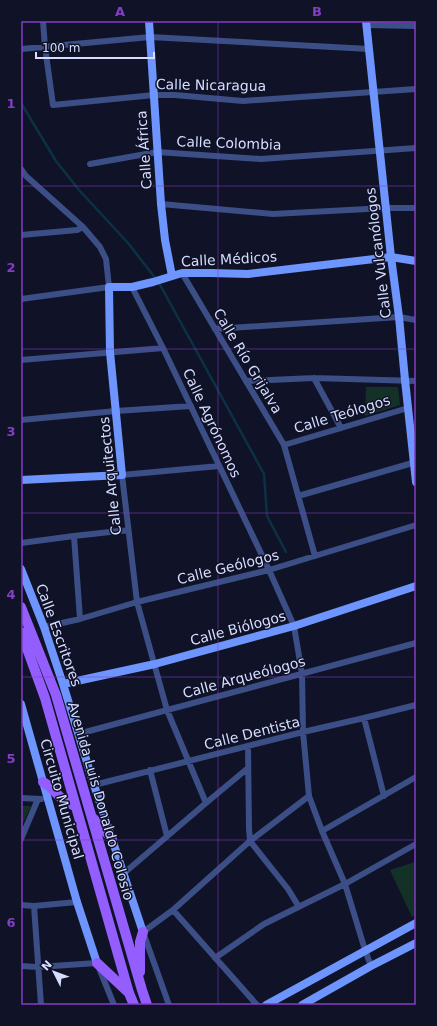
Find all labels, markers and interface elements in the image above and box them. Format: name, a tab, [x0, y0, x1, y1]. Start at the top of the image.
text: A	[115, 4, 125, 19]
text: B	[312, 4, 322, 19]
scale bar	[36, 34, 154, 60]
text: 100 m	[42, 41, 80, 55]
street label: Calle Nicaragua	[156, 76, 266, 94]
text: 1	[6, 96, 16, 111]
street label: Calle África	[133, 110, 155, 190]
street label: Calle Colombia	[176, 133, 282, 153]
street label: Calle Vulcanólogos	[362, 187, 394, 319]
street label: Calle Médicos	[181, 248, 277, 270]
text: 2	[6, 260, 16, 275]
street label: Calle Río Grijalva	[210, 306, 286, 416]
street label: Calle Agrónomos	[180, 366, 244, 480]
street label: Calle Teólogos	[292, 392, 392, 436]
street label: Calle Arquitectos	[96, 416, 124, 536]
text: 3	[6, 424, 16, 439]
street label: Calle Geólogos	[175, 547, 281, 587]
street label: Calle Escritores	[33, 581, 85, 689]
text: 4	[6, 587, 16, 602]
street label: Calle Biólogos	[188, 608, 288, 648]
street label: Calle Arqueólogos	[181, 653, 307, 701]
street label: Avenida Luis Donaldo Colosio	[65, 700, 137, 902]
street label: Calle Dentista	[202, 713, 302, 753]
street label: Circuito Municipal	[37, 737, 87, 861]
text: 5	[6, 751, 16, 766]
text: 6	[6, 915, 16, 930]
north arrow	[34, 952, 74, 992]
text: N	[39, 958, 55, 973]

